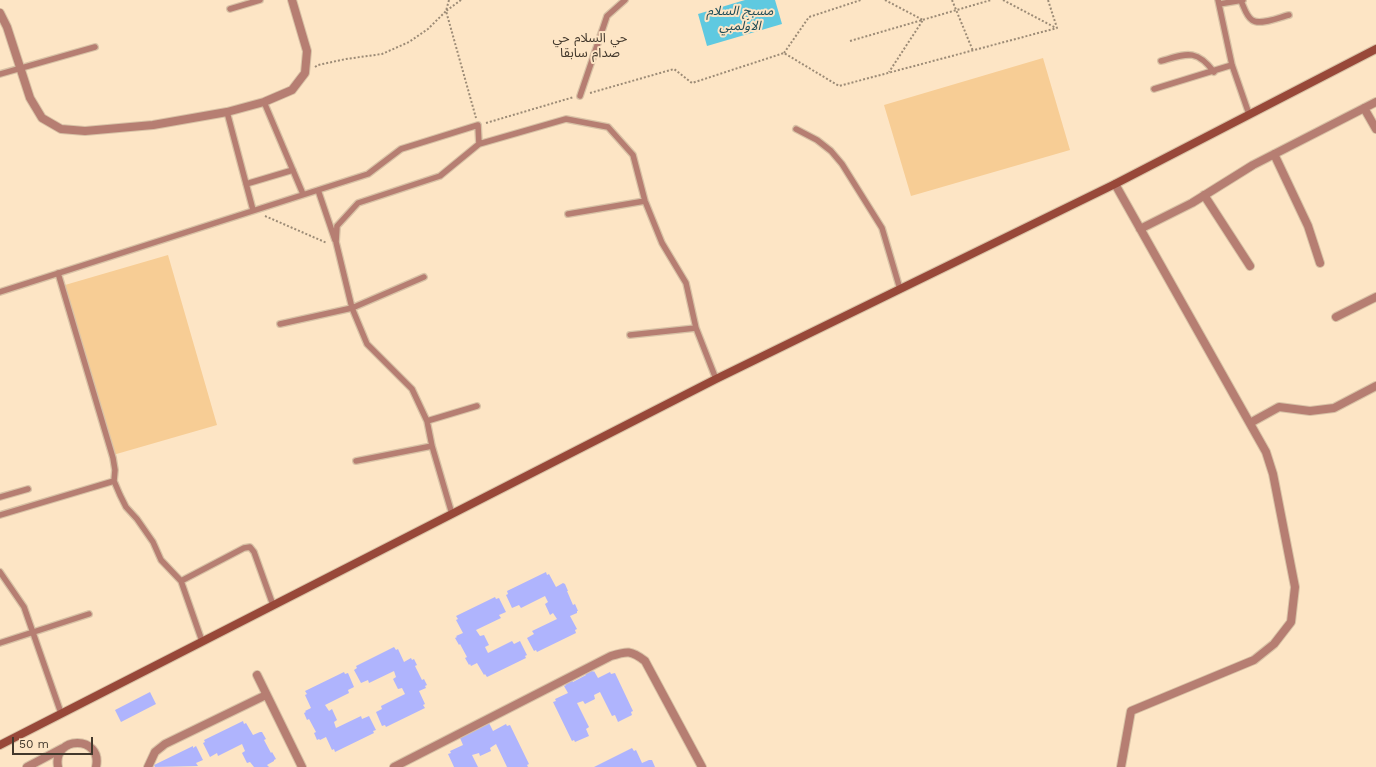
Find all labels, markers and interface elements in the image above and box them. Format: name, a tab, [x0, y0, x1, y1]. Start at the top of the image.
water label: مسبح السلام الاولمبي	[707, 3, 773, 34]
district label: حي السلام حي صدام سابقا	[553, 30, 627, 61]
scale bar	[14, 729, 95, 755]
text: 50 m	[19, 737, 49, 751]

